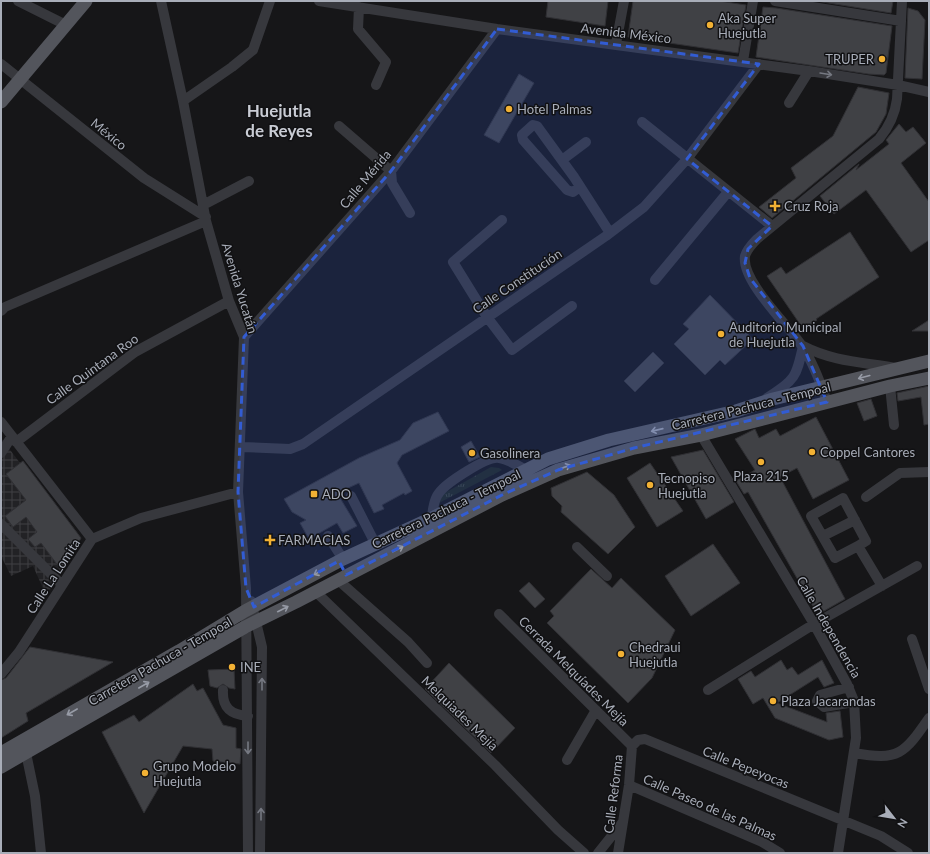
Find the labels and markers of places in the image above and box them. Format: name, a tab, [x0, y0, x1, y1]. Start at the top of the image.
place label: Aka Super Huejutla	[718, 10, 776, 41]
marker: Aka Super Huejutla	[705, 20, 715, 30]
place label: TRUPER	[825, 51, 875, 67]
marker: TRUPER	[877, 54, 887, 64]
place label: Hotel Palmas	[517, 101, 592, 117]
marker: Hotel Palmas	[504, 104, 514, 114]
place label: Cruz Roja	[784, 198, 839, 214]
marker: Cruz Roja	[769, 200, 781, 212]
place label: Auditorio Municipal de Huejutla	[729, 319, 842, 350]
marker: Auditorio Municipal de Huejutla	[716, 329, 726, 339]
place label: Coppel Cantores	[820, 444, 915, 460]
place label: Gasolinera	[480, 445, 540, 461]
marker: Coppel Cantores	[807, 447, 817, 457]
marker: Gasolinera	[467, 448, 477, 458]
marker: Plaza 215	[756, 457, 766, 467]
place label: Plaza 215	[733, 468, 789, 484]
place label: Tecnopiso Huejutla	[658, 470, 715, 501]
marker: Tecnopiso Huejutla	[645, 480, 655, 490]
place label: ADO	[322, 486, 351, 502]
marker: ADO	[309, 489, 319, 499]
place label: FARMACIAS	[278, 532, 350, 548]
marker: FARMACIAS	[265, 535, 275, 545]
place label: Chedraui Huejutla	[629, 639, 681, 670]
marker: Chedraui Huejutla	[616, 649, 626, 659]
place label: INE	[240, 659, 261, 675]
marker: INE	[227, 662, 237, 672]
place label: Plaza Jacarandas	[781, 693, 876, 709]
marker: Plaza Jacarandas	[768, 696, 778, 706]
place label: Grupo Modelo Huejutla	[153, 758, 236, 789]
marker: Grupo Modelo Huejutla	[140, 768, 150, 778]

